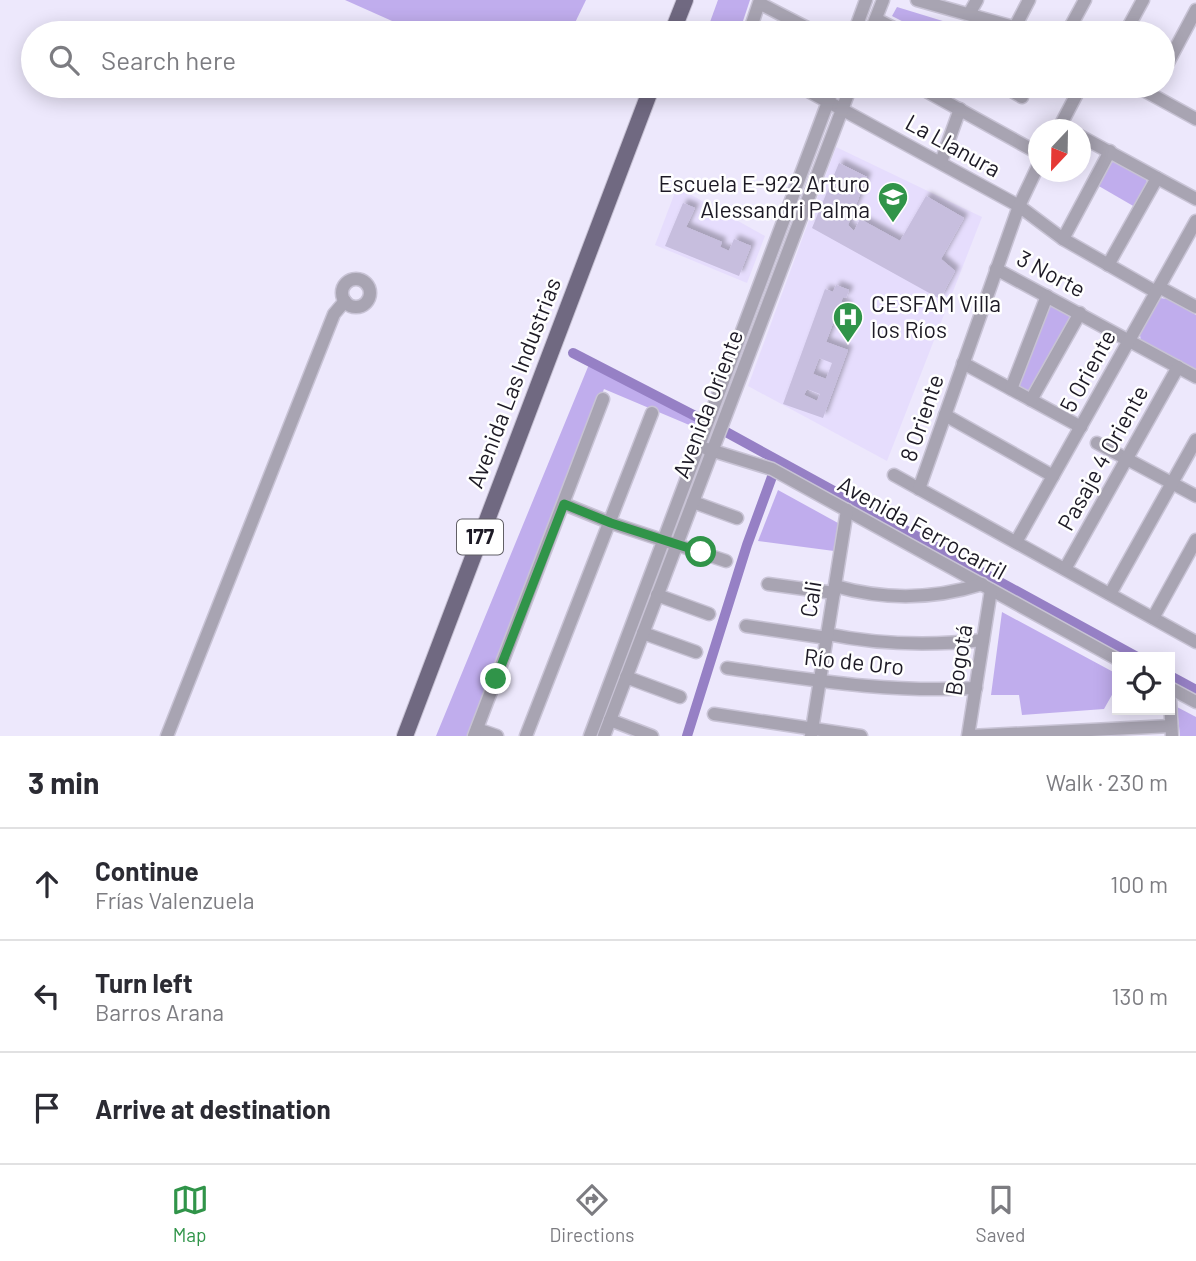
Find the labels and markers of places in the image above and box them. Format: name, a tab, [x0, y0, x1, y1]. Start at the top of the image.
place label: Escuela E-922 Arturo Alessandri Palma	[658, 169, 870, 223]
school or university icon: Escuela E-922 Arturo Alessandri Palma	[876, 180, 910, 224]
place label: CESFAM Villa los Ríos	[871, 289, 1001, 343]
hospital icon: CESFAM Villa los Ríos	[831, 300, 865, 344]

